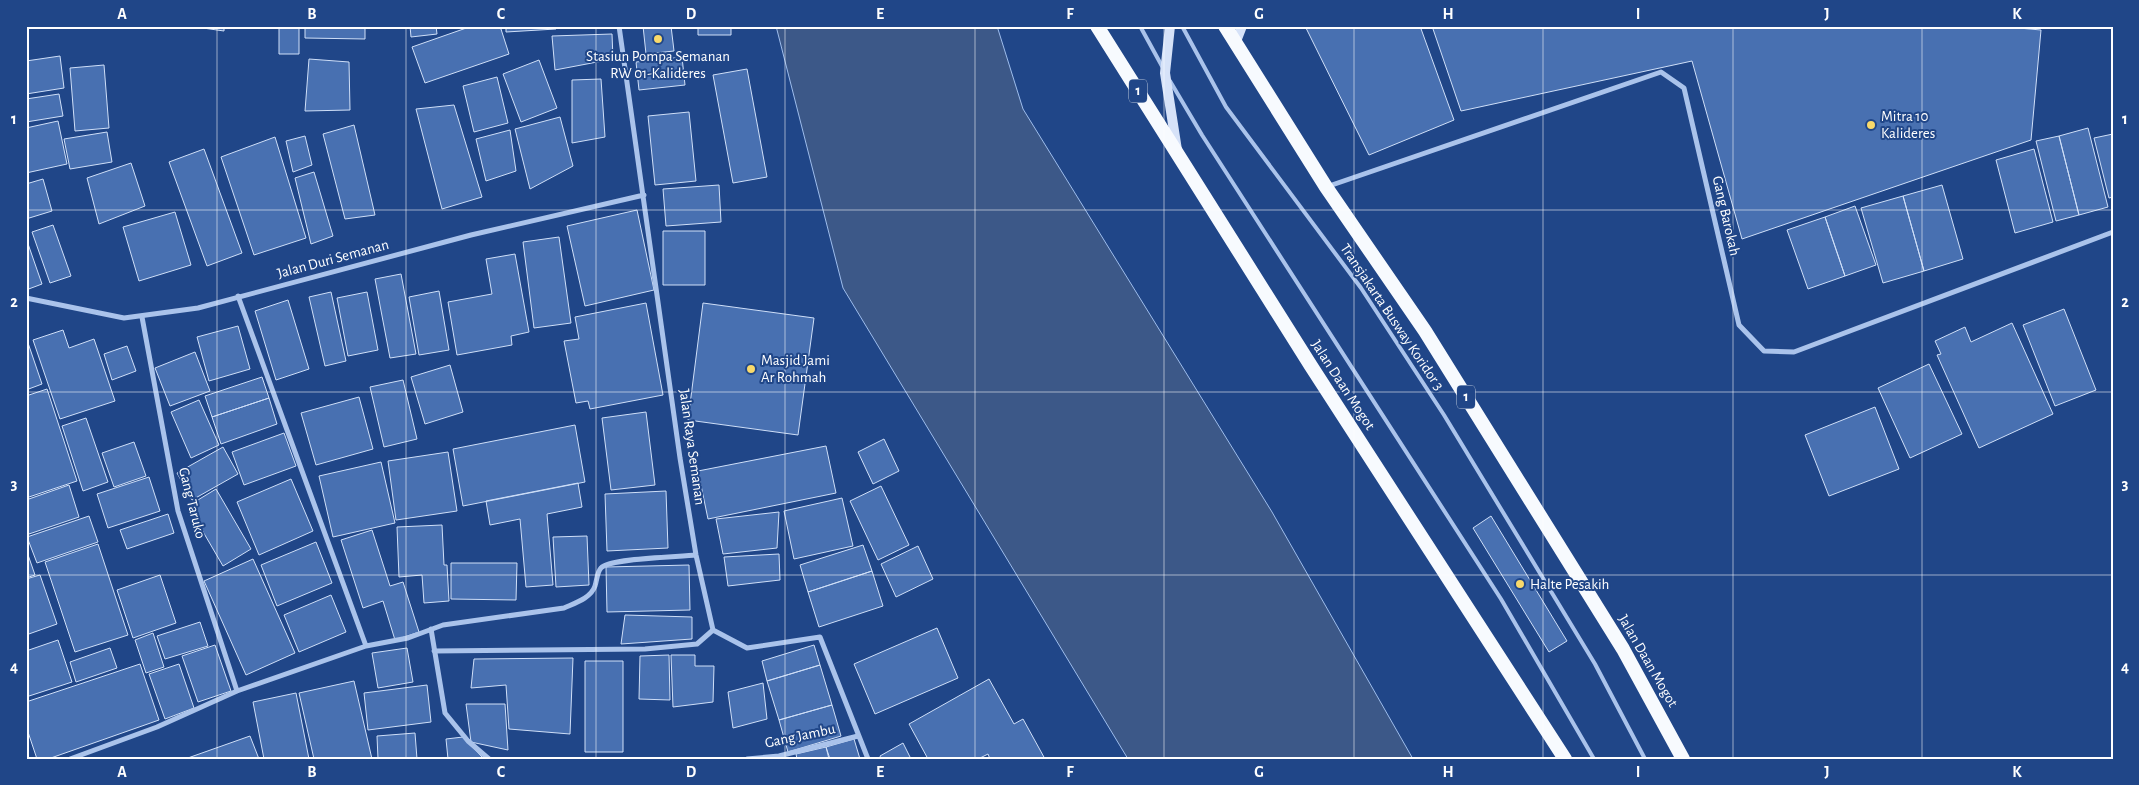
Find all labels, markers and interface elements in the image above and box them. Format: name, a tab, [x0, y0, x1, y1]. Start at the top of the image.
text: A	[117, 6, 127, 22]
text: B	[307, 6, 317, 22]
text: C	[497, 6, 506, 22]
text: D	[686, 6, 697, 22]
text: E	[876, 6, 884, 22]
text: F	[1066, 6, 1074, 22]
text: G	[1254, 6, 1264, 22]
text: H	[1442, 6, 1454, 22]
text: I	[1636, 6, 1640, 22]
text: J	[1824, 6, 1830, 22]
text: K	[2012, 6, 2022, 22]
marker: Stasiun Pompa Semanan RW 01-Kalideres	[652, 33, 664, 45]
place label: Stasiun Pompa Semanan RW 01-Kalideres	[586, 49, 730, 81]
road number: 1	[1129, 80, 1147, 102]
place label: Mitra 10 Kalideres	[1881, 109, 1935, 141]
text: 1	[11, 111, 17, 127]
text: 1	[2122, 111, 2128, 127]
marker: Mitra 10 Kalideres	[1865, 119, 1877, 131]
street label: Gang Barokah	[1710, 175, 1742, 257]
street label: Jalan Duri Semanan	[276, 237, 390, 281]
street label: Transjakarta Busway Koridor 3	[1337, 241, 1447, 393]
text: 2	[10, 294, 18, 310]
text: 2	[2121, 294, 2129, 310]
street label: Jalan Daan Mogot	[1308, 337, 1378, 433]
place label: Masjid Jami Ar Rohmah	[761, 353, 830, 385]
marker: Masjid Jami Ar Rohmah	[745, 363, 757, 375]
road number: 1	[1457, 386, 1475, 408]
street label: Jalan Raya Semanan	[676, 388, 708, 506]
street label: Gang Taruko	[176, 466, 208, 540]
text: 3	[11, 476, 18, 492]
text: 3	[2122, 476, 2129, 492]
place label: Halte Pesakih	[1530, 577, 1609, 592]
marker: Halte Pesakih	[1514, 578, 1526, 590]
street label: Jalan Daan Mogot	[1616, 612, 1681, 710]
text: 4	[10, 659, 18, 675]
text: 4	[2121, 659, 2129, 675]
street label: Gang Jambu	[763, 721, 837, 751]
text: A	[117, 764, 127, 780]
text: B	[307, 764, 317, 780]
text: C	[497, 764, 506, 780]
text: D	[686, 764, 697, 780]
text: E	[876, 764, 884, 780]
text: F	[1066, 764, 1074, 780]
text: G	[1254, 764, 1264, 780]
text: H	[1442, 764, 1454, 780]
text: I	[1636, 764, 1640, 780]
text: J	[1824, 764, 1830, 780]
text: K	[2012, 764, 2022, 780]

